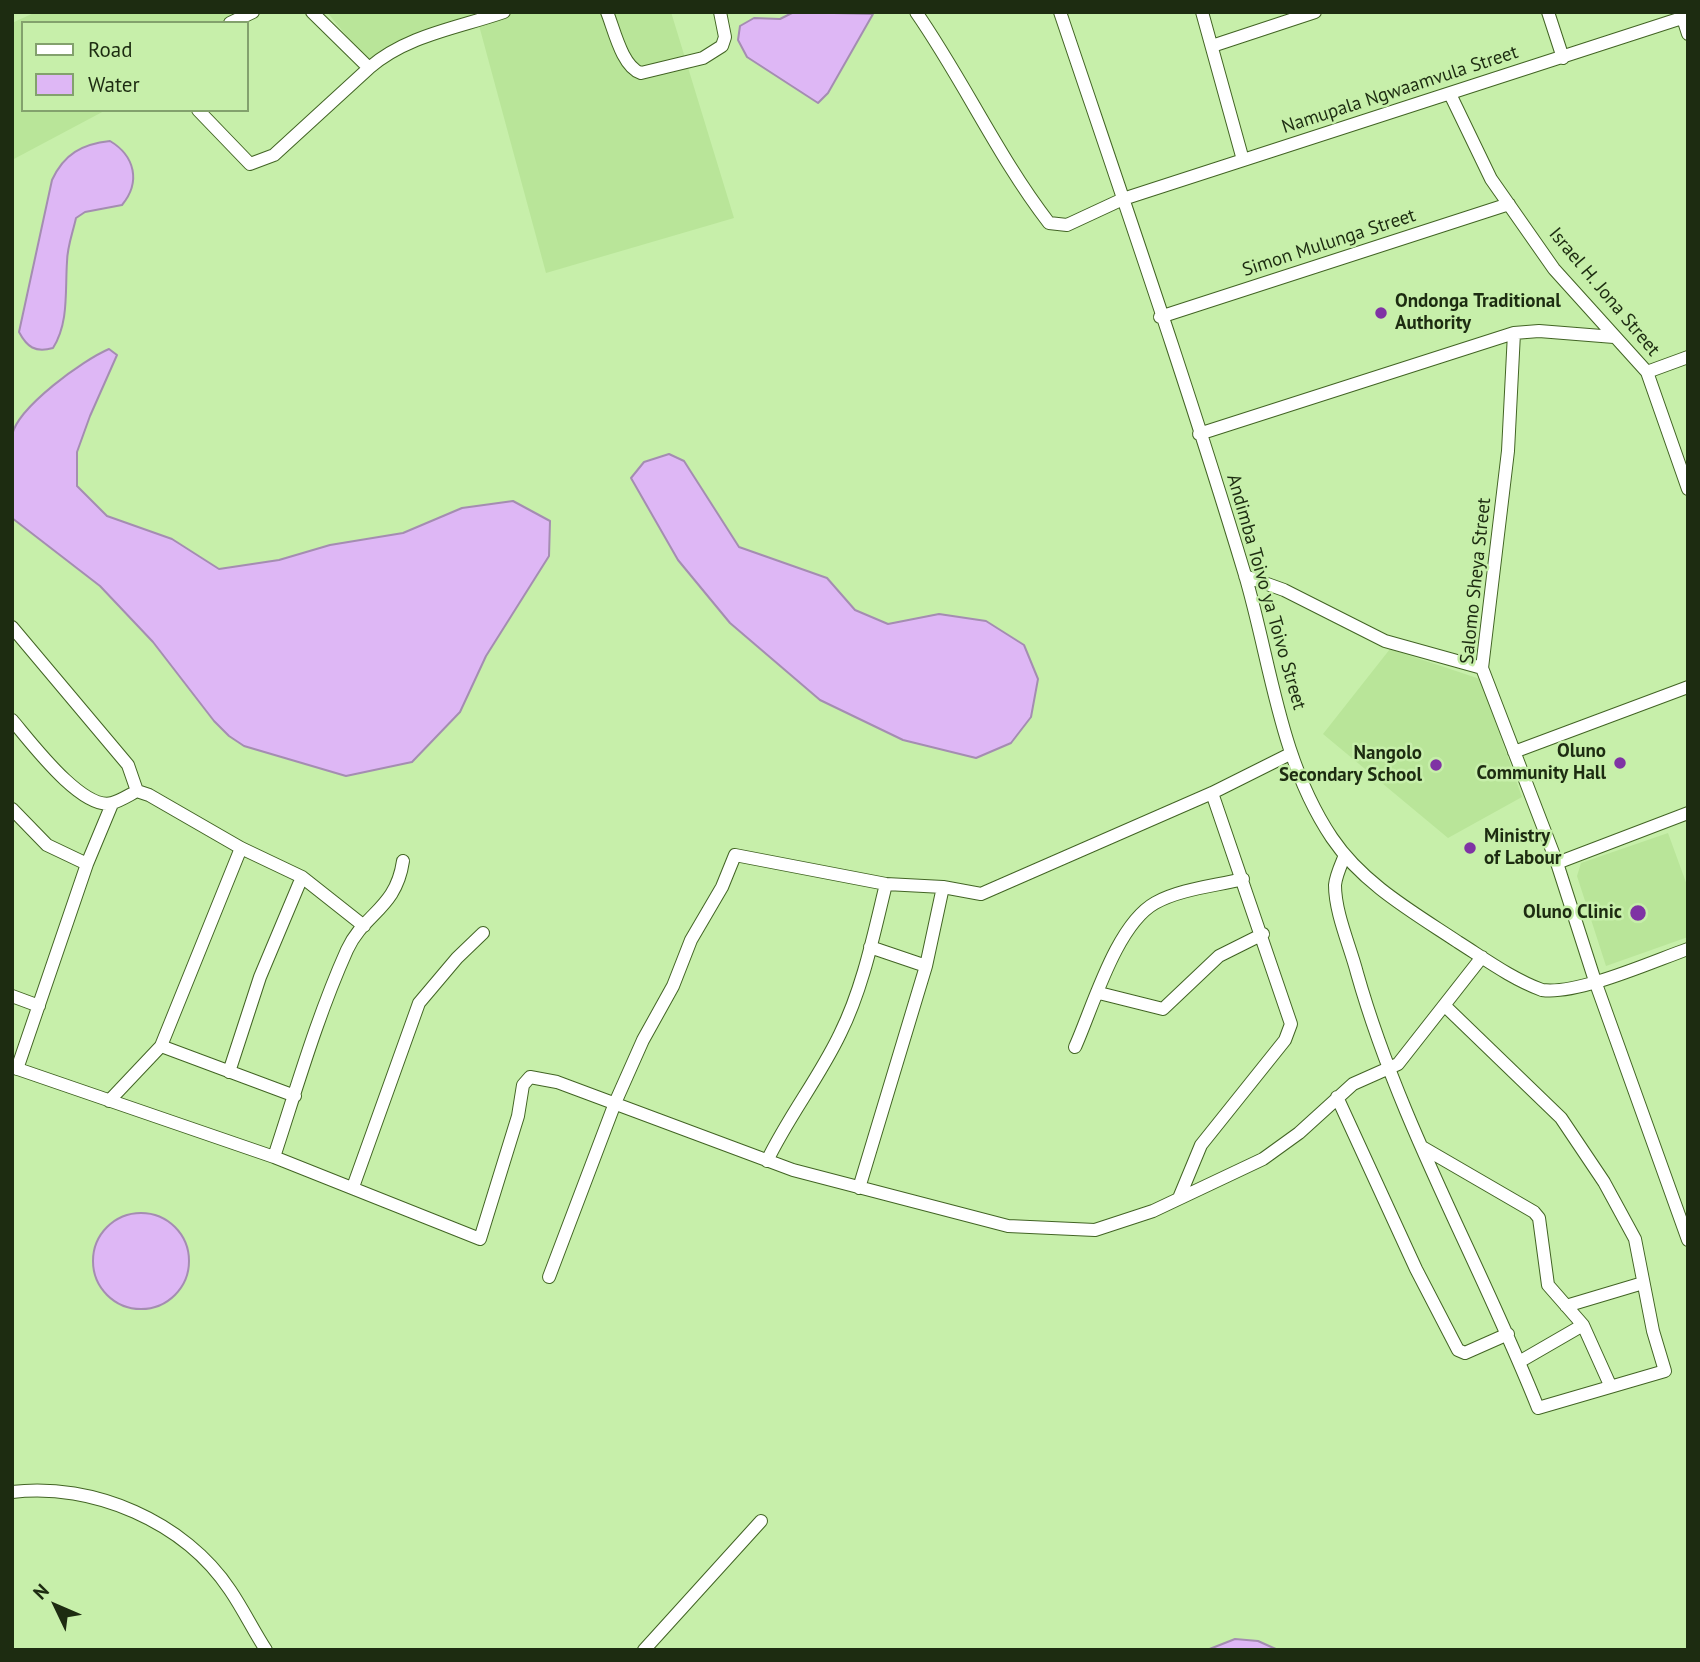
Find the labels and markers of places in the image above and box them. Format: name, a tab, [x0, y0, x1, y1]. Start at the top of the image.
place label: Ondonga Traditional Authority	[1395, 291, 1561, 335]
marker: Ondonga Traditional Authority	[1373, 305, 1389, 321]
place label: Oluno Community Hall	[1477, 741, 1606, 785]
place label: Nangolo Secondary School	[1279, 743, 1422, 787]
marker: Oluno Community Hall	[1612, 755, 1628, 771]
marker: Nangolo Secondary School	[1428, 757, 1444, 773]
place label: Ministry of Labour	[1484, 826, 1561, 870]
marker: Ministry of Labour	[1462, 840, 1478, 856]
place label: Oluno Clinic	[1523, 902, 1622, 924]
marker: Oluno Clinic	[1628, 903, 1648, 923]

